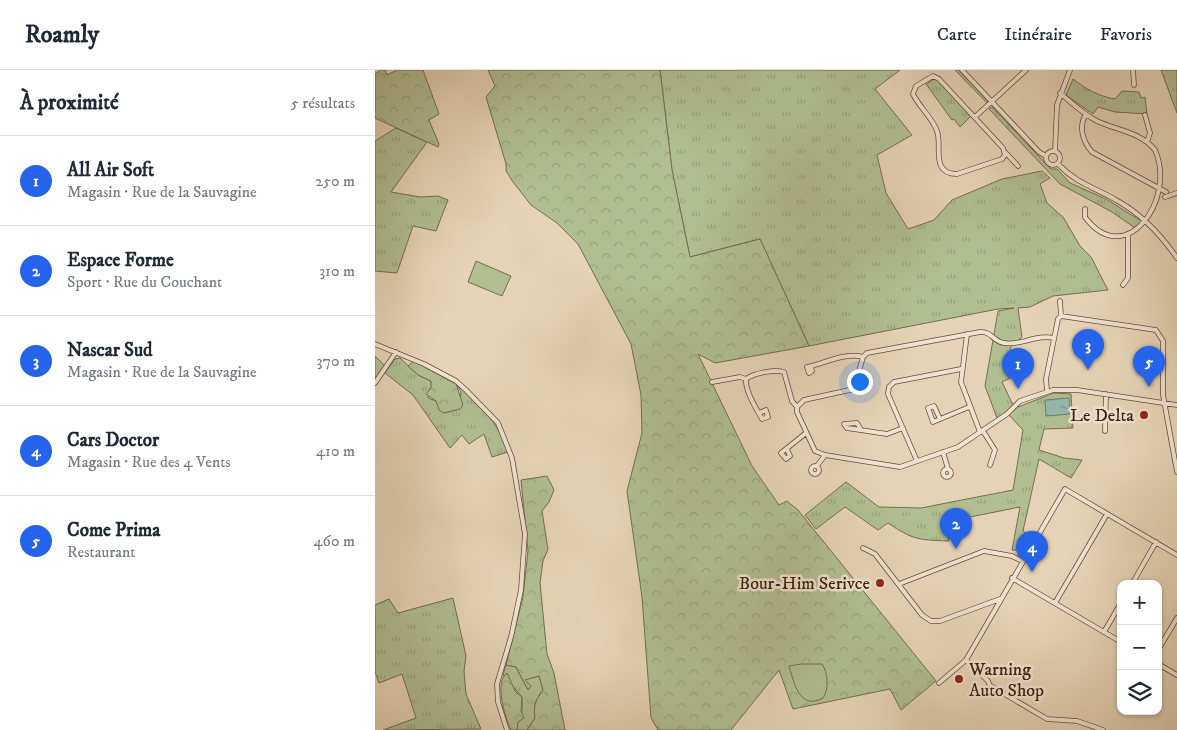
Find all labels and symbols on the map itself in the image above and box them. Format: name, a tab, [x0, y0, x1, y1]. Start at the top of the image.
pin: 3	[1072, 329, 1104, 370]
pin: 5	[1133, 346, 1165, 387]
pin: 1	[1002, 348, 1034, 389]
your location	[847, 369, 873, 395]
place label: Le Delta	[1070, 405, 1134, 427]
marker: Le Delta	[1138, 409, 1150, 421]
pin: 2	[940, 508, 972, 549]
pin: 4	[1016, 531, 1048, 572]
place label: Bour-Him Serivce	[739, 573, 870, 595]
marker: Bour-Him Serivce	[874, 577, 886, 589]
place label: Warning Auto Shop	[968, 659, 1044, 702]
marker: Warning Auto Shop	[953, 673, 965, 685]

